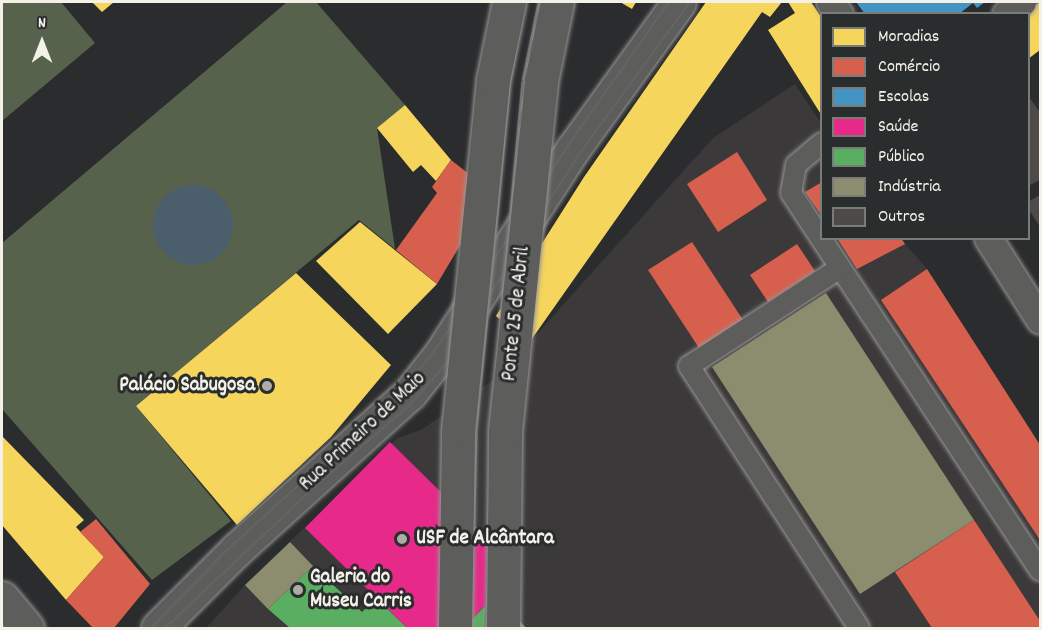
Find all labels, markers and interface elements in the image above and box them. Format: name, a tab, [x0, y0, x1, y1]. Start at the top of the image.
north arrow	[12, 12, 72, 72]
text: N	[38, 12, 46, 35]
legend	[820, 12, 1030, 240]
text: Moradias	[878, 25, 939, 50]
text: Comércio	[878, 55, 940, 80]
text: Escolas	[878, 85, 929, 110]
text: Saúde	[878, 115, 919, 140]
text: Público	[878, 145, 925, 170]
text: Indústria	[878, 175, 941, 200]
text: Outros	[878, 205, 925, 230]
street label: Ponte 25 de Abril	[497, 245, 537, 383]
street label: Rua Primeiro de Maio	[295, 367, 431, 497]
place label: Palácio Sabugosa	[119, 373, 255, 399]
marker: Palácio Sabugosa	[260, 379, 274, 393]
place label: USF de Alcântara	[416, 526, 554, 552]
marker: USF de Alcântara	[393, 530, 411, 548]
place label: Galeria do Museu Carris	[310, 565, 412, 615]
marker: Galeria do Museu Carris	[291, 583, 305, 597]

